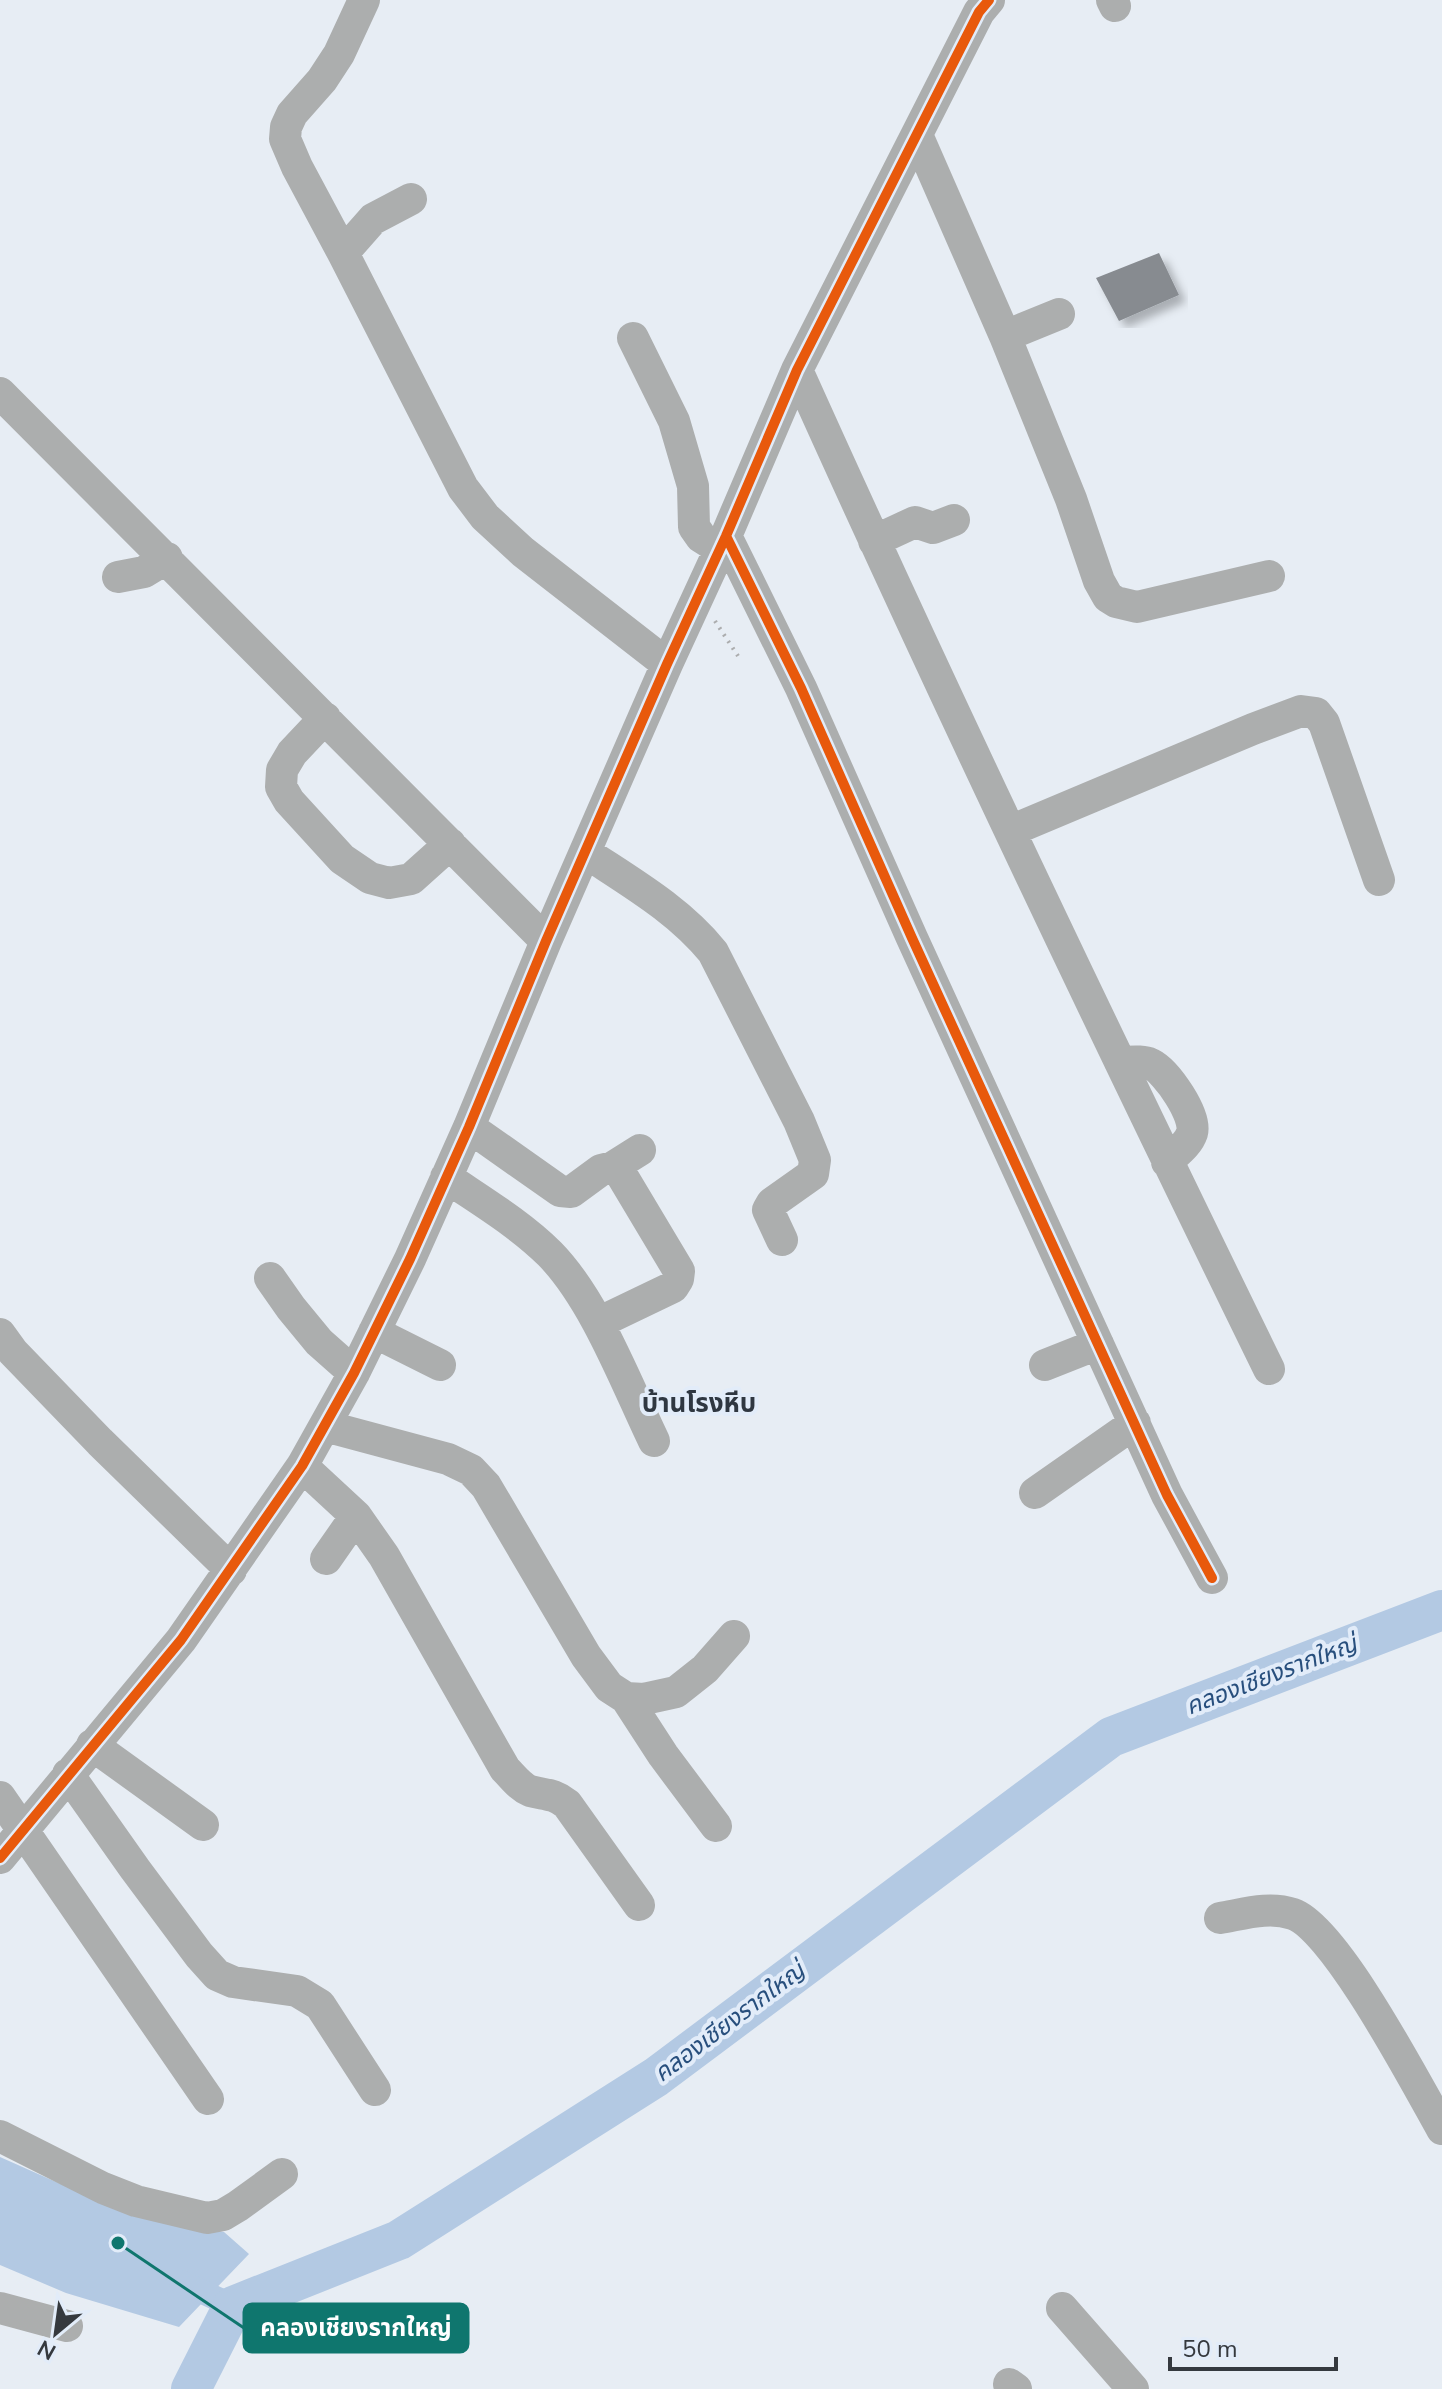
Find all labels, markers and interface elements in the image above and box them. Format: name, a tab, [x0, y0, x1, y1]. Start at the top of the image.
district label: บ้านโรงหีบ	[642, 1386, 756, 1421]
water label: คลองเชียงรากใหญ่	[1181, 1627, 1364, 1722]
water label: คลองเชียงรากใหญ่	[647, 1953, 813, 2089]
north arrow	[16, 2293, 96, 2373]
callout: คลองเชียงรากใหญ่	[244, 2304, 468, 2352]
text: คลองเชียงรากใหญ่	[260, 2312, 452, 2344]
scale bar	[1170, 2321, 1336, 2371]
text: N	[32, 2333, 61, 2367]
text: 50 m	[1182, 2333, 1238, 2365]

